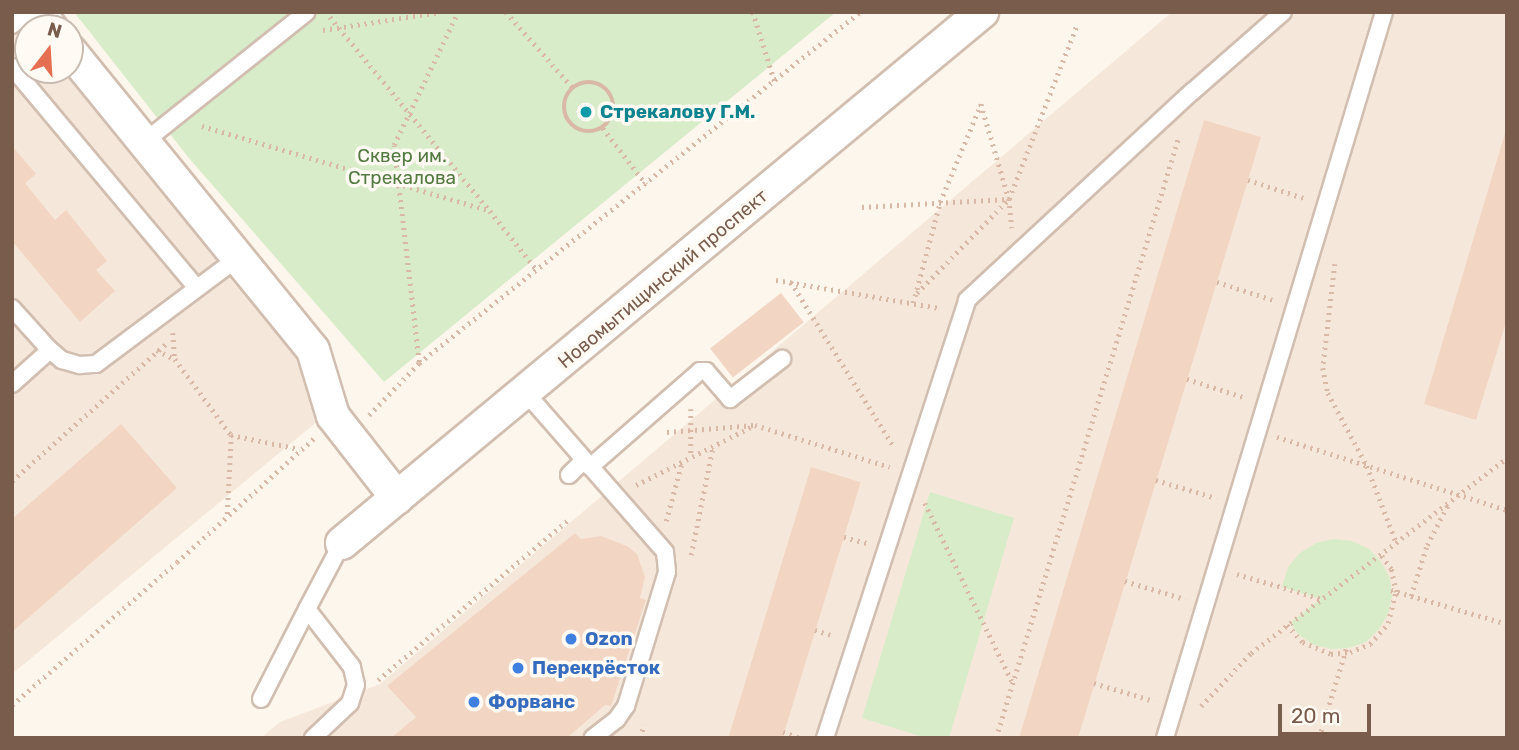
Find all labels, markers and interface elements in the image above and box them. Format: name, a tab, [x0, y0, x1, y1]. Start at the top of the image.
north arrow	[14, 14, 84, 84]
text: N	[45, 17, 65, 43]
place label: Стрекалову Г.М.	[600, 101, 755, 123]
marker: Стрекалову Г.М.	[578, 104, 594, 120]
park label: Сквер им. Стрекалова	[348, 145, 456, 189]
street label: Новомытищинский проспект	[554, 185, 772, 373]
place label: Ozon	[585, 628, 633, 650]
marker: Ozon	[563, 631, 579, 647]
place label: Перекрёсток	[532, 657, 660, 679]
marker: Перекрёсток	[510, 660, 526, 676]
scale bar	[1281, 690, 1374, 734]
place label: Форванс	[488, 691, 575, 713]
marker: Форванс	[466, 694, 482, 710]
text: 20 m	[1291, 703, 1340, 728]

